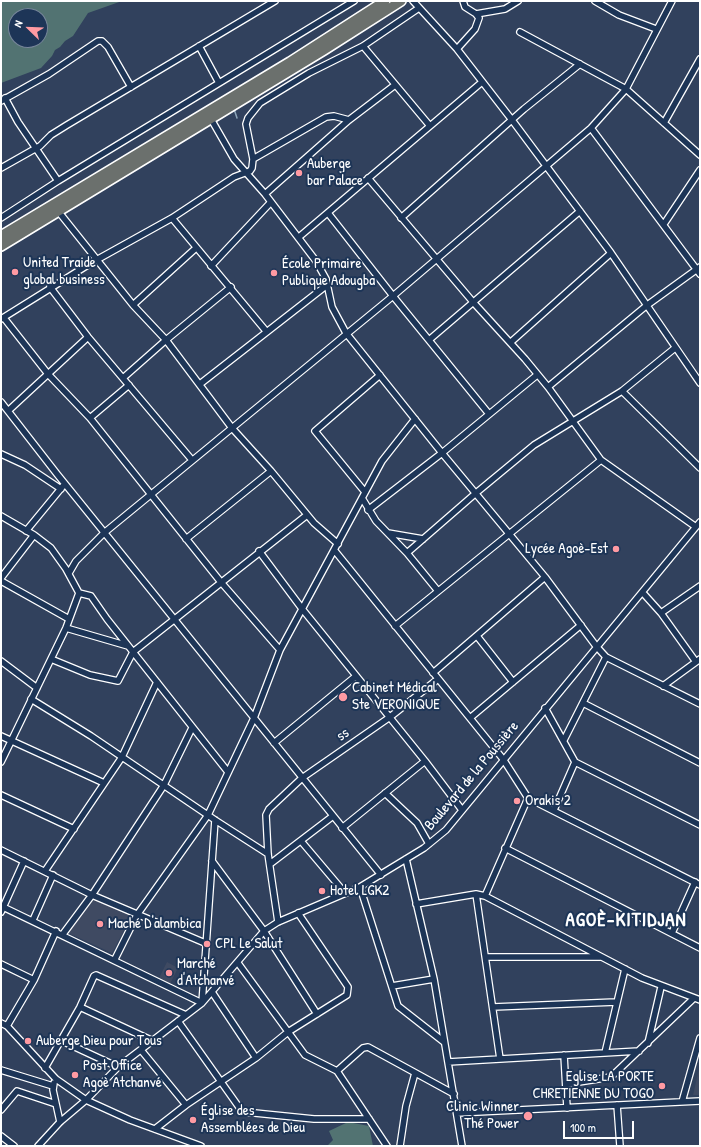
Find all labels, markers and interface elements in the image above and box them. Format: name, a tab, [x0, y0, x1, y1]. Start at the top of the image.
north arrow	[8, 8, 48, 48]
text: N	[10, 18, 25, 29]
place label: Auberge bar Palace	[307, 155, 363, 190]
marker: Auberge bar Palace	[294, 168, 304, 178]
place label: United Traide global business	[23, 254, 105, 289]
place label: École Primaire Publique Adougba	[282, 255, 375, 290]
marker: United Traide global business	[10, 267, 20, 277]
marker: École Primaire Publique Adougba	[269, 268, 279, 278]
place label: Lycée Agoè-Est	[525, 540, 608, 558]
marker: Lycée Agoè-Est	[611, 544, 621, 554]
place label: Cabinet Médical Ste VERONIQUE	[352, 679, 440, 714]
marker: Cabinet Médical Ste VERONIQUE	[337, 691, 349, 703]
street label: Boulevard de la Poussière	[421, 718, 523, 834]
street label: ss	[333, 724, 353, 746]
place label: Orakis 2	[525, 792, 571, 810]
marker: Orakis 2	[512, 796, 522, 806]
place label: Hotel LGK2	[330, 882, 389, 900]
marker: Hotel LGK2	[317, 886, 327, 896]
district label: AGOÈ-KITIDJAN	[565, 910, 687, 932]
place label: Maché D'alambica	[108, 915, 201, 933]
marker: Maché D'alambica	[95, 919, 105, 929]
place label: CPL Le Salut	[215, 935, 282, 953]
marker: CPL Le Salut	[202, 939, 212, 949]
place label: Marché d'Atchanvé	[177, 955, 235, 990]
marker: Marché d'Atchanvé	[164, 968, 174, 978]
place label: Auberge Dieu pour Tous	[36, 1032, 162, 1050]
marker: Auberge Dieu pour Tous	[23, 1036, 33, 1046]
place label: Post Office Agoè Atchanvé	[83, 1057, 162, 1092]
place label: Eglise LA PORTE CHRETIENNE DU TOGO	[532, 1068, 654, 1103]
marker: Post Office Agoè Atchanvé	[70, 1070, 80, 1080]
marker: Eglise LA PORTE CHRETIENNE DU TOGO	[657, 1081, 667, 1091]
place label: Clinic Winner Thé Power	[446, 1098, 519, 1133]
place label: Église des Assemblées de Dieu	[201, 1102, 305, 1137]
marker: Clinic Winner Thé Power	[522, 1110, 534, 1122]
scale bar	[565, 1113, 636, 1139]
marker: Église des Assemblées de Dieu	[188, 1115, 198, 1125]
text: 100 m	[570, 1119, 596, 1136]

